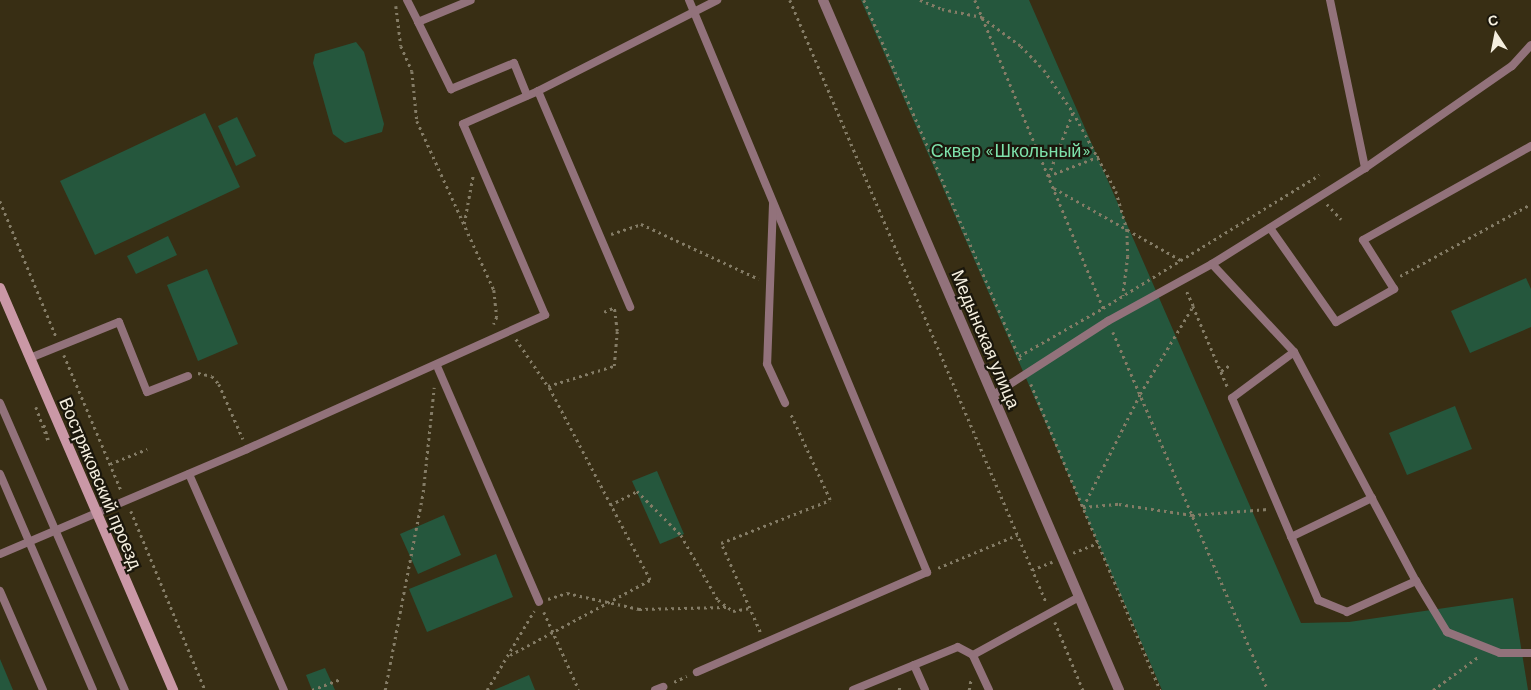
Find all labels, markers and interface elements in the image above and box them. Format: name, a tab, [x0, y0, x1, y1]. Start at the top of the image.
north arrow	[1471, 10, 1521, 60]
text: С	[1486, 10, 1500, 29]
park label: Сквер «Школьный»	[931, 139, 1091, 161]
street label: Медынская улица	[947, 267, 1025, 411]
street label: Востряковский проезд	[55, 394, 147, 572]

